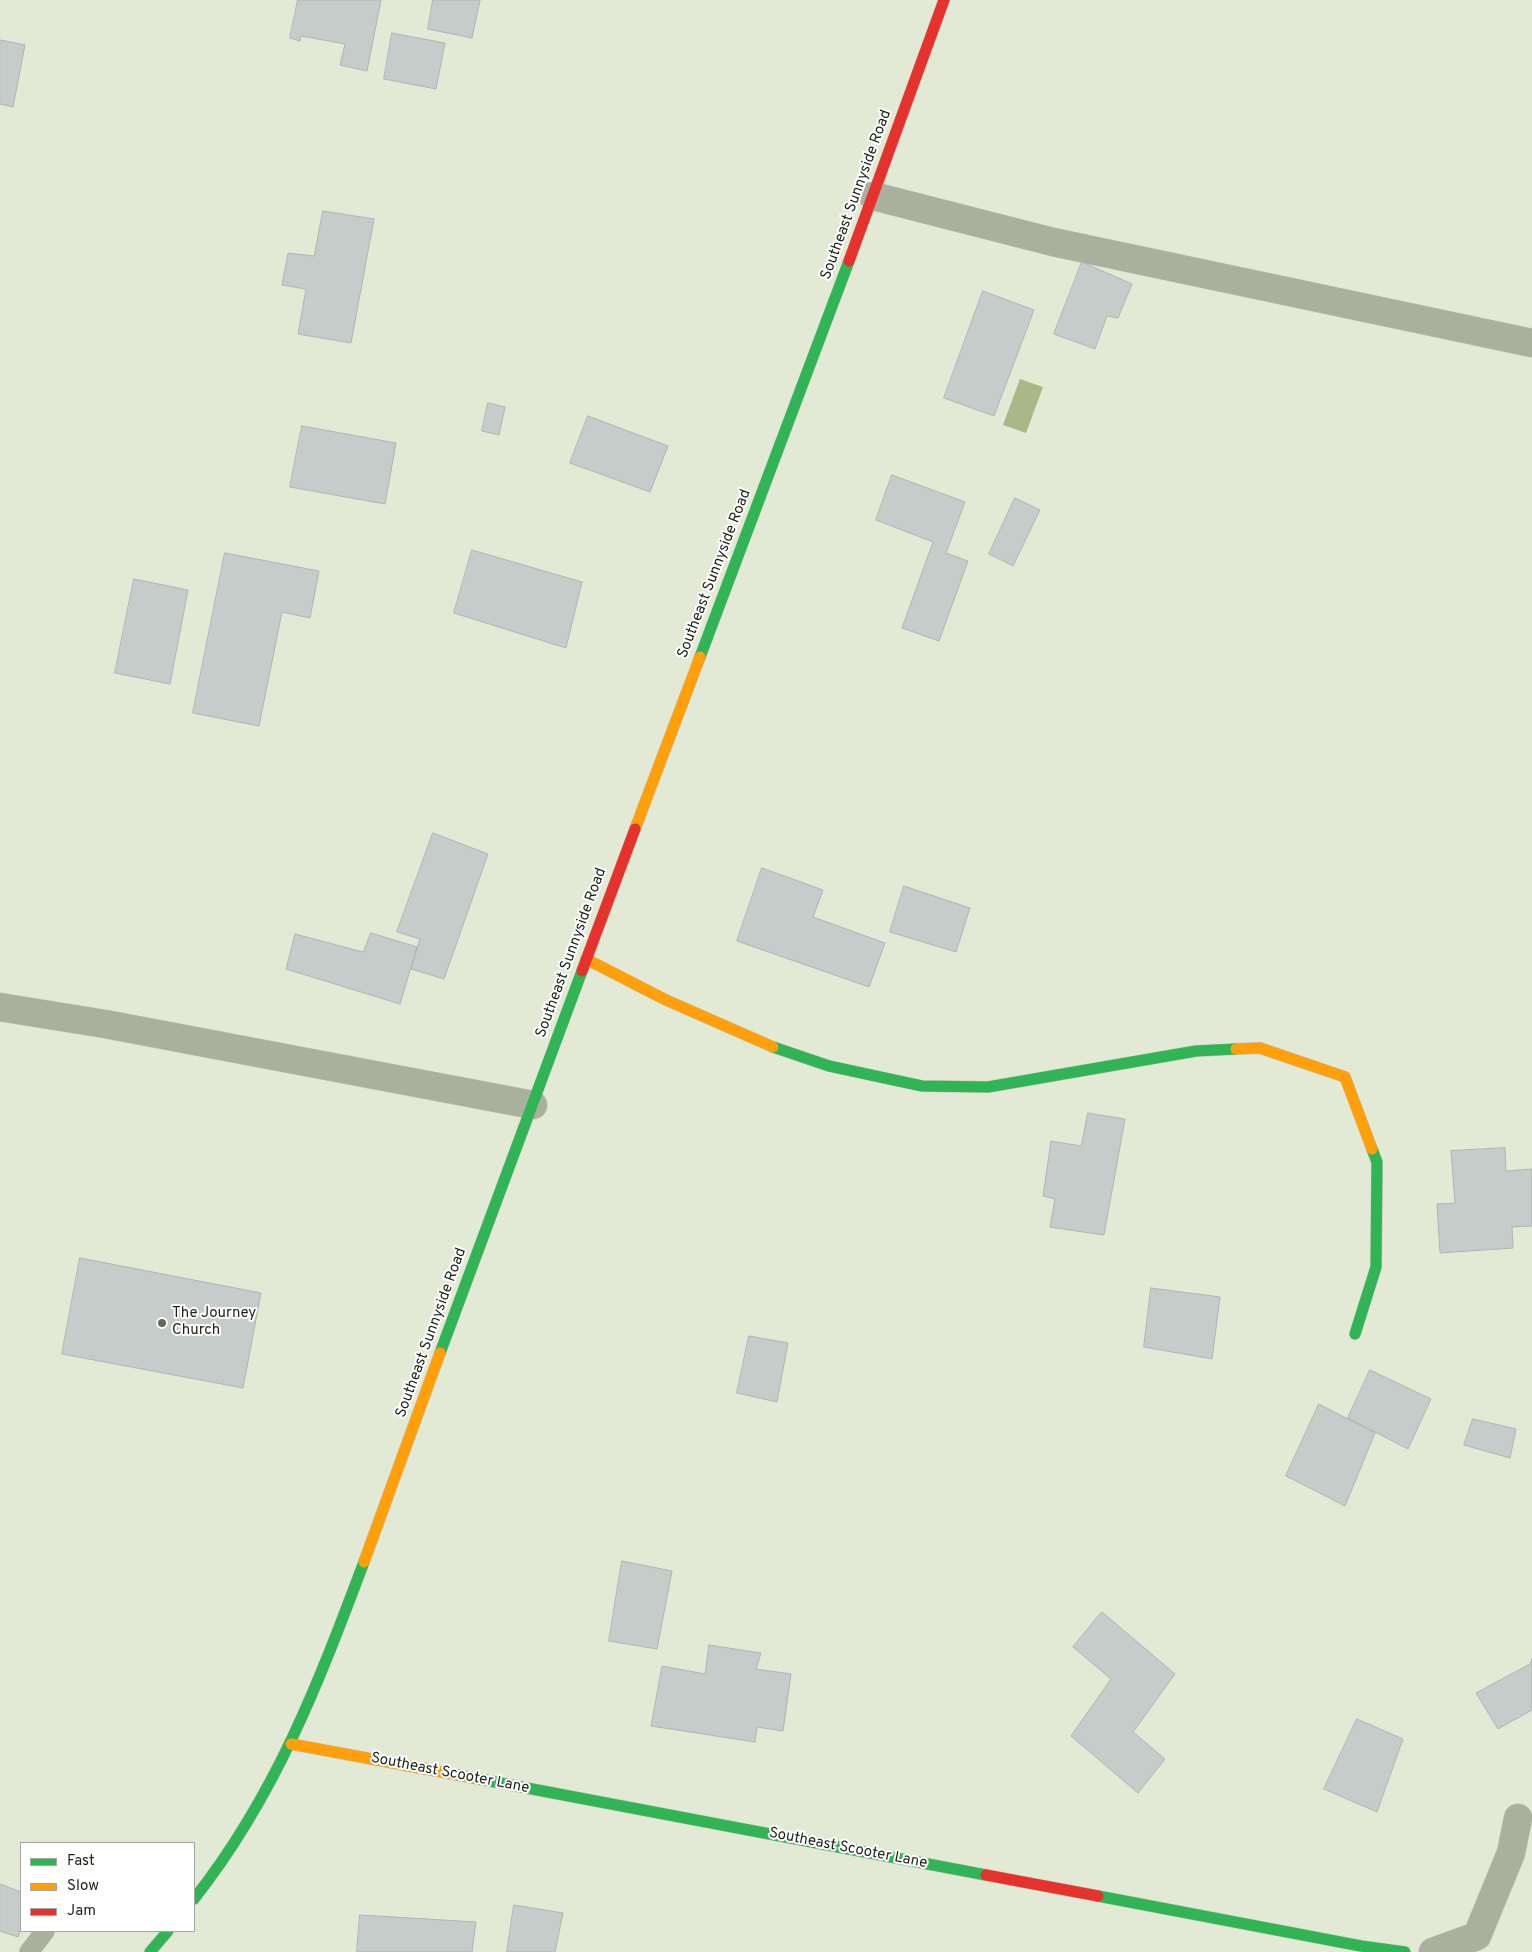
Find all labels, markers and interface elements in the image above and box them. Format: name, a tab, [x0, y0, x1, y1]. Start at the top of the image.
street label: Southeast Sunnyside Road	[818, 108, 896, 282]
street label: Southeast Sunnyside Road	[674, 487, 756, 661]
street label: Southeast Sunnyside Road	[533, 866, 611, 1040]
street label: Southeast Sunnyside Road	[393, 1246, 471, 1420]
place label: The Journey Church	[172, 1305, 256, 1340]
marker: The Journey Church	[156, 1317, 168, 1329]
street label: Southeast Scooter Lane	[369, 1750, 531, 1798]
street label: Southeast Scooter Lane	[767, 1825, 929, 1873]
legend	[20, 1842, 195, 1932]
text: Fast	[67, 1852, 95, 1871]
text: Slow	[67, 1877, 99, 1896]
text: Jam	[67, 1902, 96, 1921]

